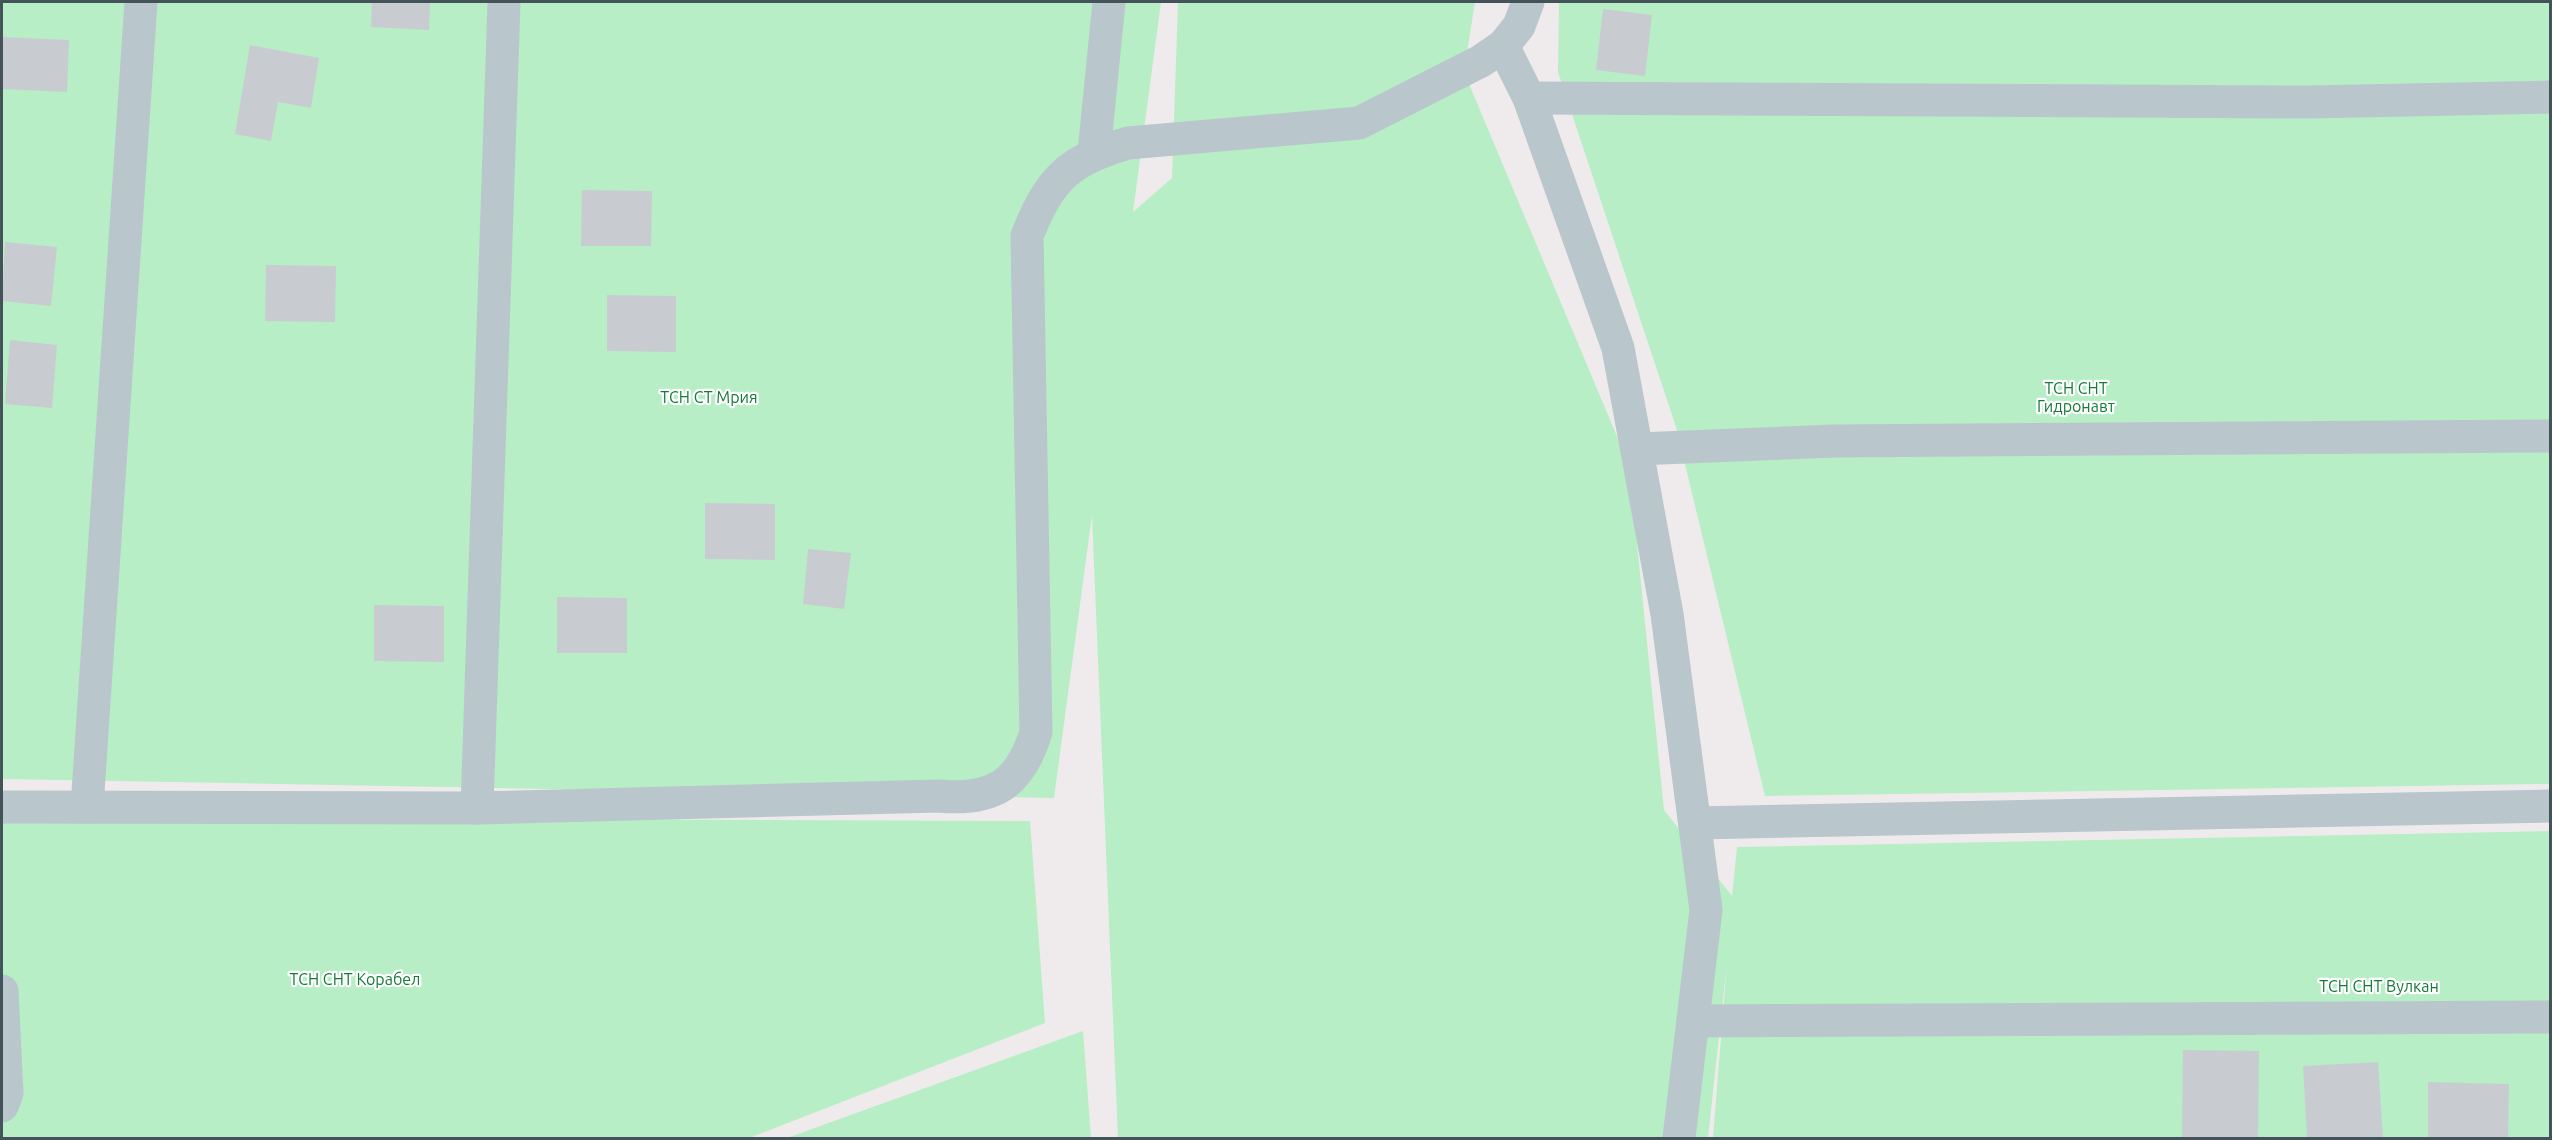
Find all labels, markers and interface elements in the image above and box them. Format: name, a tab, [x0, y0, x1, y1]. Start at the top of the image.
park label: ТСН СНТ Гидронавт	[2037, 379, 2115, 415]
park label: ТСН СТ Мрия	[660, 388, 758, 406]
park label: ТСН СНТ Корабел	[290, 970, 420, 988]
park label: ТСН СНТ Вулкан	[2319, 977, 2439, 995]

